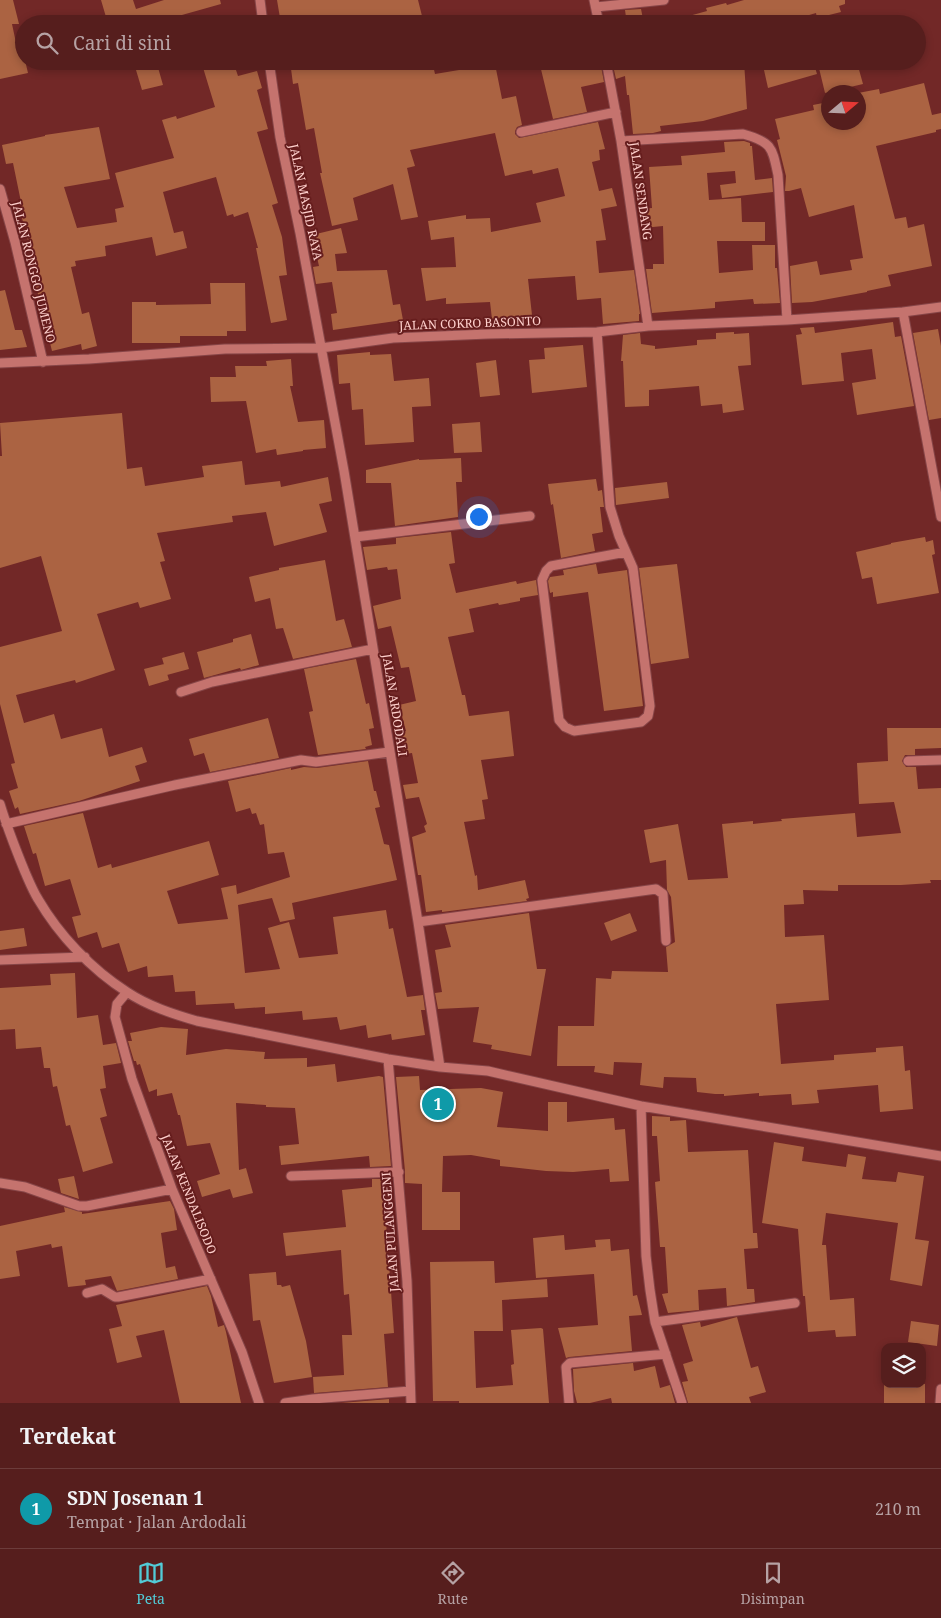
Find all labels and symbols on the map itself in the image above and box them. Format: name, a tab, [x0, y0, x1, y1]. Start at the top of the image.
north arrow	[821, 85, 866, 130]
street label: JALAN SENDANG	[626, 140, 656, 242]
street label: JALAN MASJID RAYA	[285, 141, 327, 262]
street label: JALAN RONGGO JUMENO	[8, 198, 60, 345]
street label: JALAN COKRO BASONTO	[398, 312, 541, 334]
your location	[466, 504, 492, 530]
street label: JALAN ARDODALI	[378, 651, 412, 758]
pin: 1	[422, 1085, 454, 1123]
street label: JALAN KENDALISODO	[157, 1131, 221, 1257]
street label: JALAN PULANGGENI	[377, 1172, 403, 1293]

